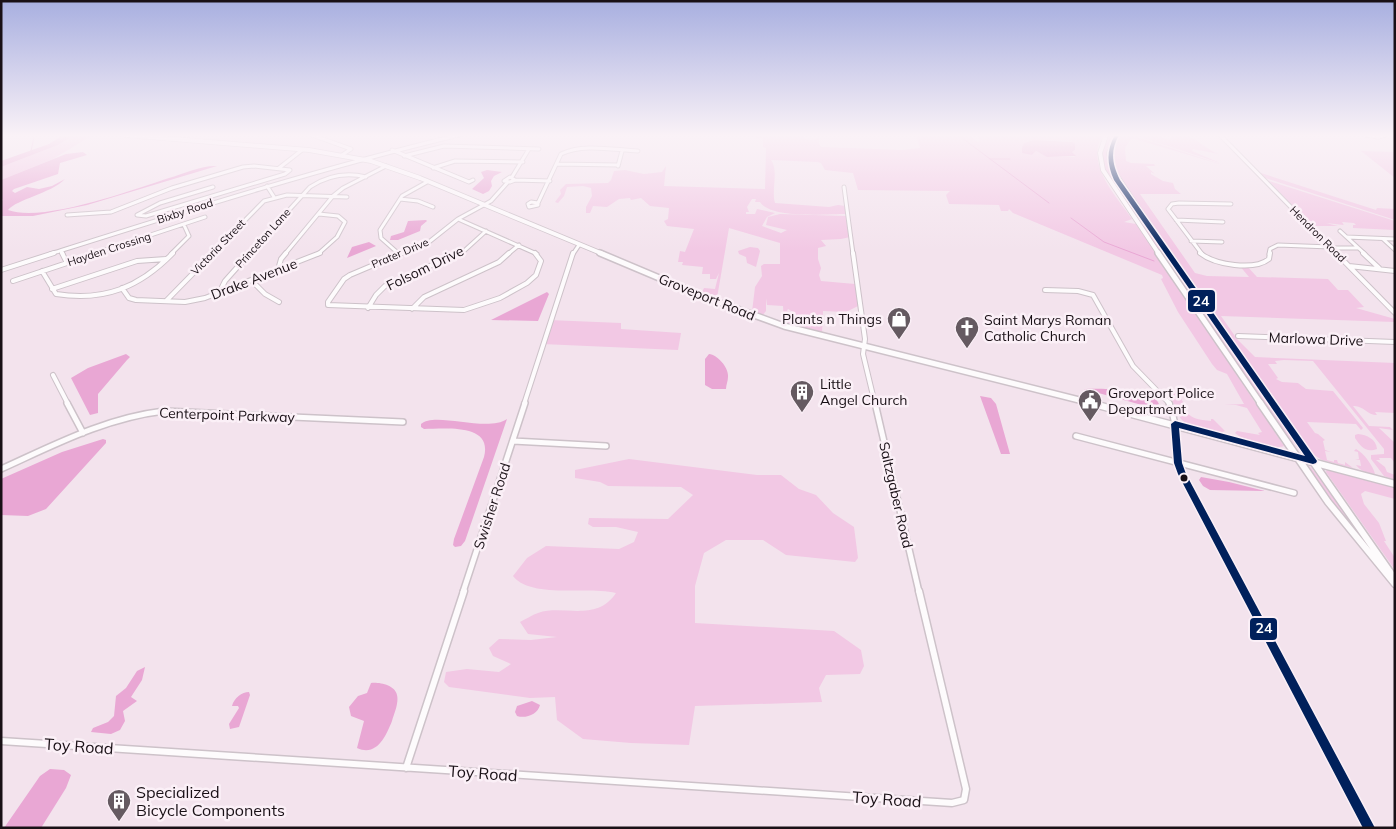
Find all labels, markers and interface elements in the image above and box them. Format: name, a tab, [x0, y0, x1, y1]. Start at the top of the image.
street label: Bixby Road	[155, 195, 215, 227]
street label: Hendron Road	[1287, 203, 1349, 265]
street label: Princeton Lane	[232, 205, 294, 271]
street label: Victoria Street	[188, 216, 248, 278]
street label: Hayden Crossing	[65, 229, 153, 269]
street label: Prater Drive	[369, 235, 431, 271]
street label: Folsom Drive	[383, 242, 467, 294]
street label: Drake Avenue	[208, 254, 300, 304]
street label: Groveport Road	[656, 269, 758, 325]
line badge: 24	[1187, 289, 1216, 313]
text: 24	[1193, 292, 1210, 310]
shop icon: Plants n Things	[886, 306, 912, 340]
place label: Plants n Things	[782, 310, 882, 328]
place label: Saint Marys Roman Catholic Church	[984, 311, 1111, 345]
church icon: Saint Marys Roman Catholic Church	[954, 315, 980, 349]
street label: Marlowa Drive	[1268, 328, 1364, 350]
place label: Little Angel Church	[820, 375, 908, 409]
building icon: Little Angel Church	[789, 379, 815, 413]
place label: Groveport Police Department	[1108, 384, 1214, 418]
public building icon: Groveport Police Department	[1077, 388, 1103, 422]
street label: Centerpoint Parkway	[159, 404, 296, 426]
street label: Saltzgaber Road	[875, 440, 917, 550]
street label: Swisher Road	[470, 460, 514, 552]
unlabelled marker	[1179, 473, 1189, 483]
line badge: 24	[1249, 617, 1278, 641]
text: 24	[1256, 619, 1273, 637]
street label: Toy Road	[44, 734, 114, 758]
street label: Toy Road	[448, 761, 518, 785]
place label: Specialized Bicycle Components	[136, 782, 285, 820]
street label: Toy Road	[852, 787, 922, 811]
building icon: Specialized Bicycle Components	[106, 788, 132, 822]

